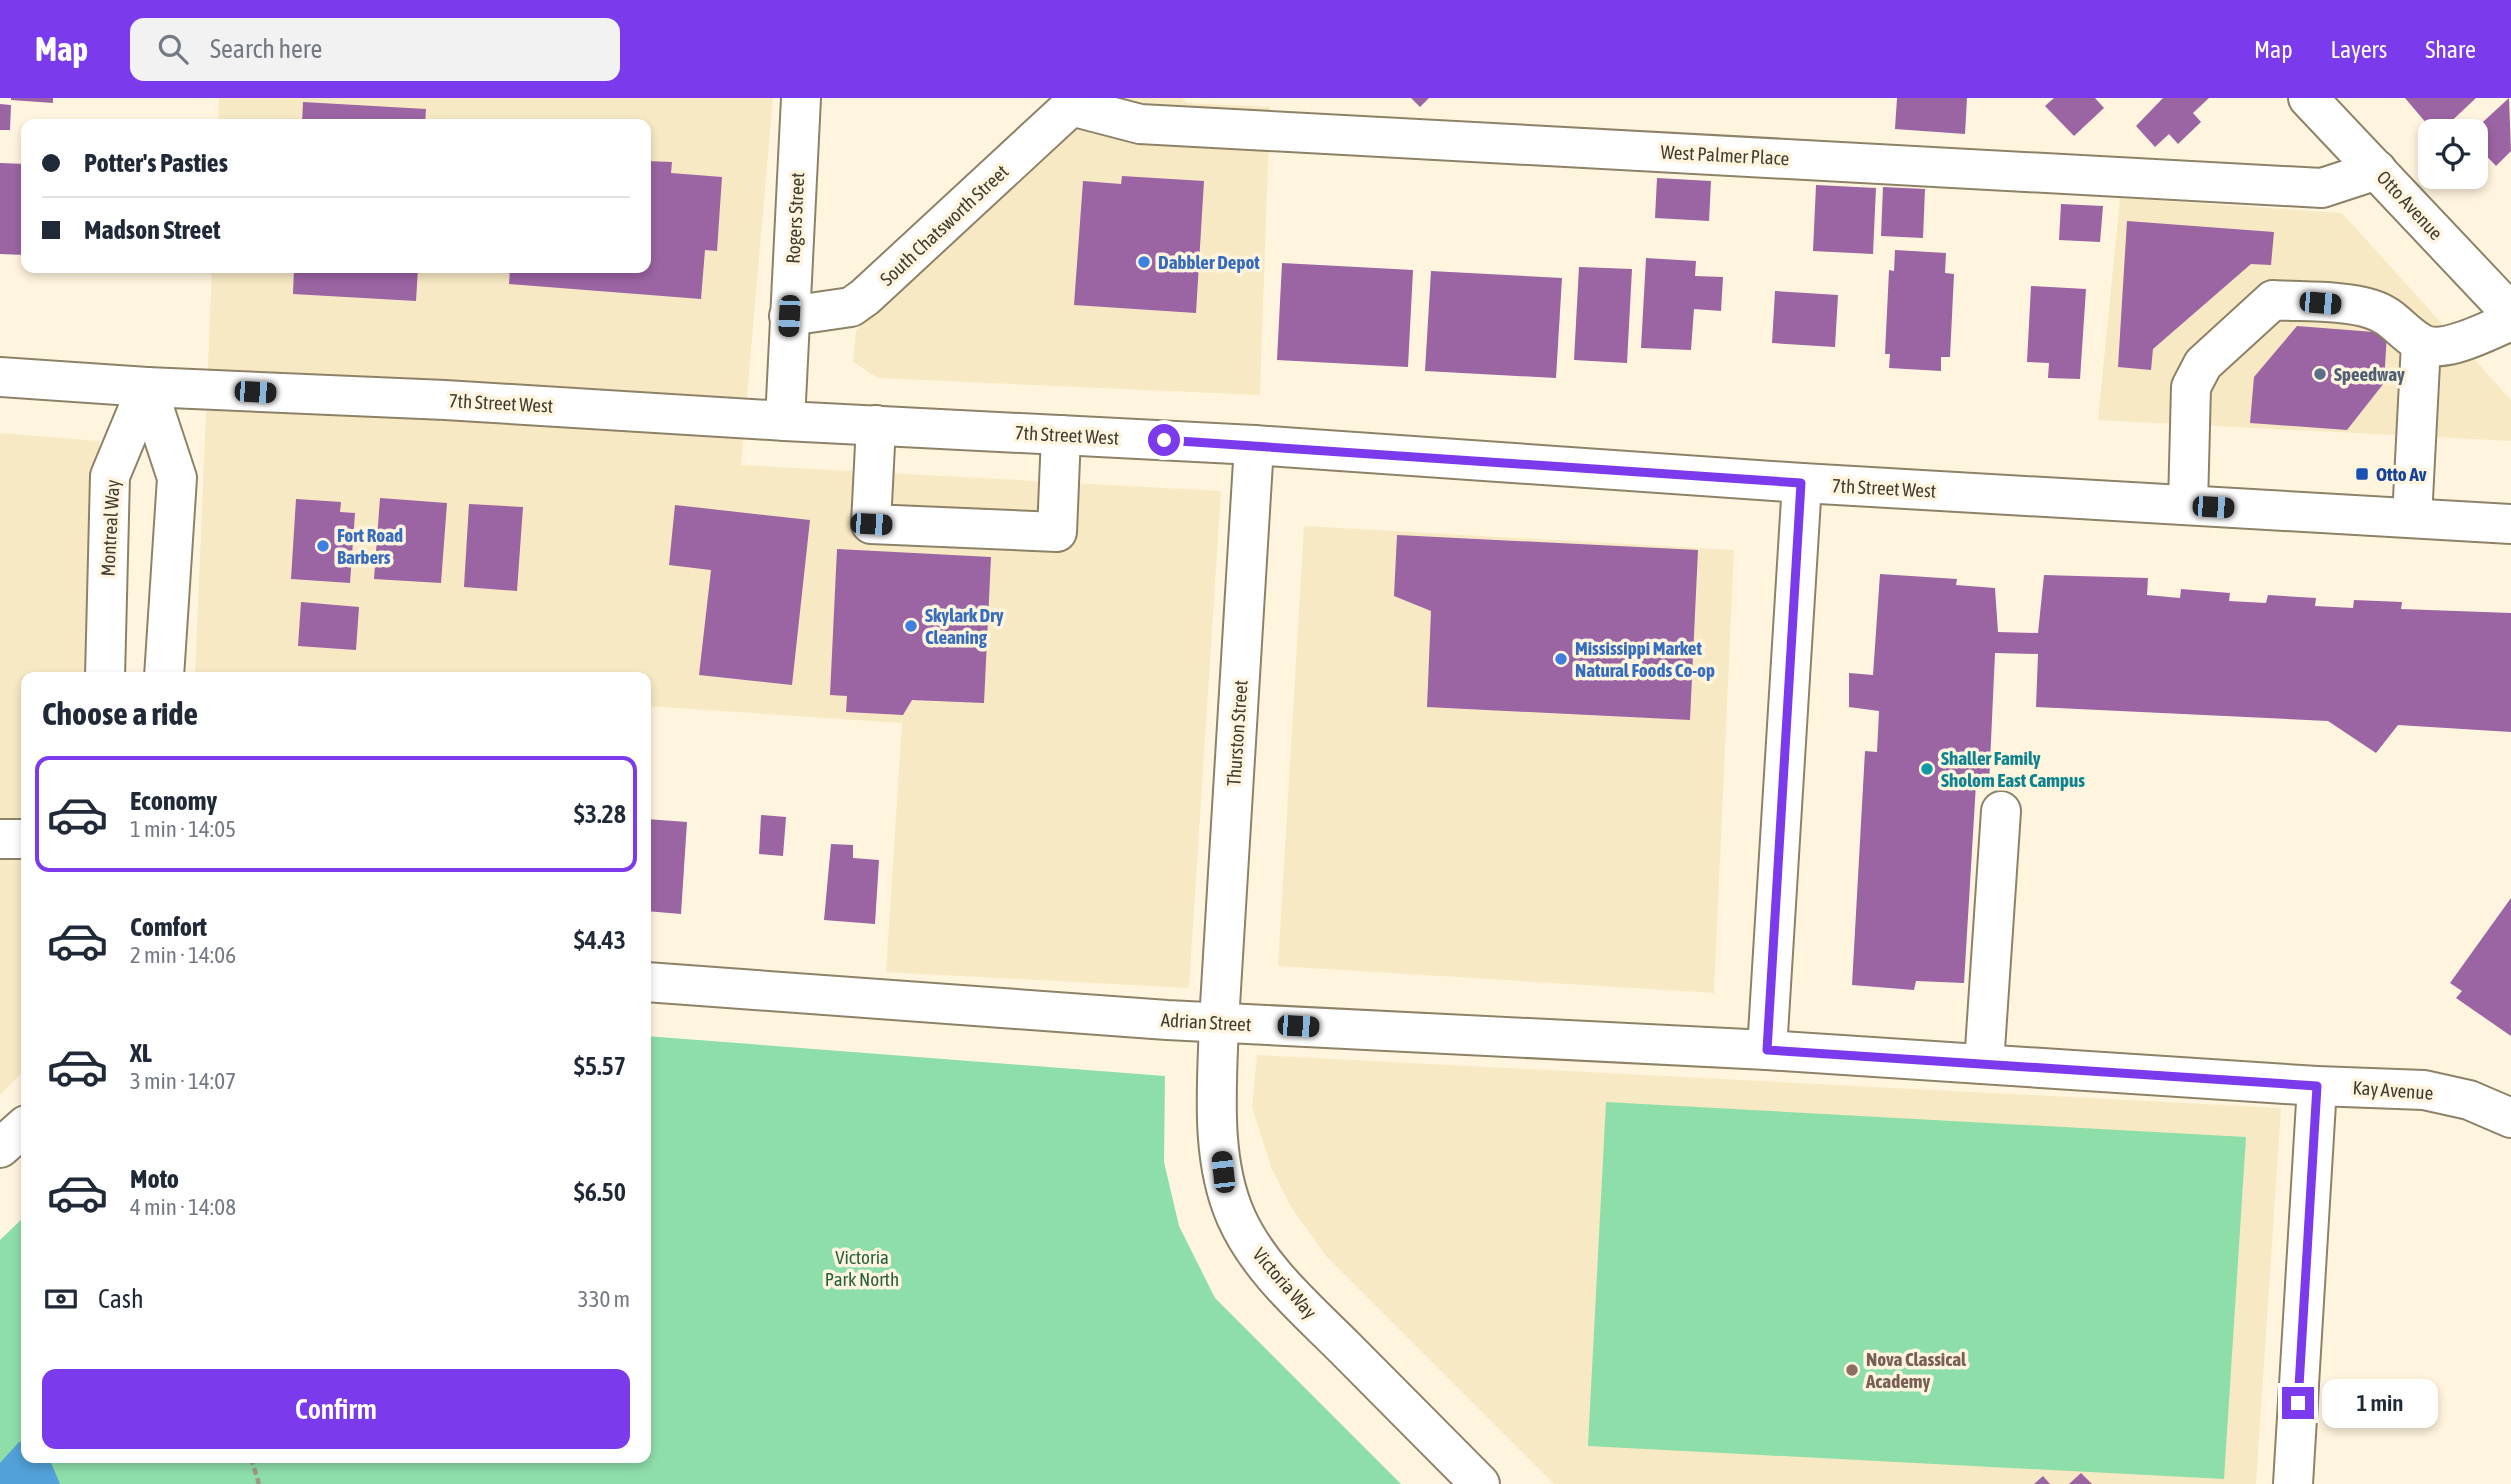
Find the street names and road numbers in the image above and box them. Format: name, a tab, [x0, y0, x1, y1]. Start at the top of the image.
street label: West Palmer Place	[1660, 141, 1790, 169]
street label: South Chatsworth Street	[876, 160, 1012, 290]
street label: Otto Avenue	[2373, 166, 2447, 244]
street label: Rogers Street	[782, 172, 808, 264]
street label: 7th Street West	[448, 389, 554, 417]
street label: 7th Street West	[1014, 421, 1120, 449]
street label: 7th Street West	[1831, 474, 1937, 502]
street label: Montreal Way	[96, 479, 124, 577]
street label: Thurston Street	[1222, 679, 1252, 787]
street label: Adrian Street	[1160, 1009, 1252, 1035]
street label: Kay Avenue	[2352, 1076, 2434, 1104]
street label: Victoria Way	[1248, 1243, 1322, 1323]

